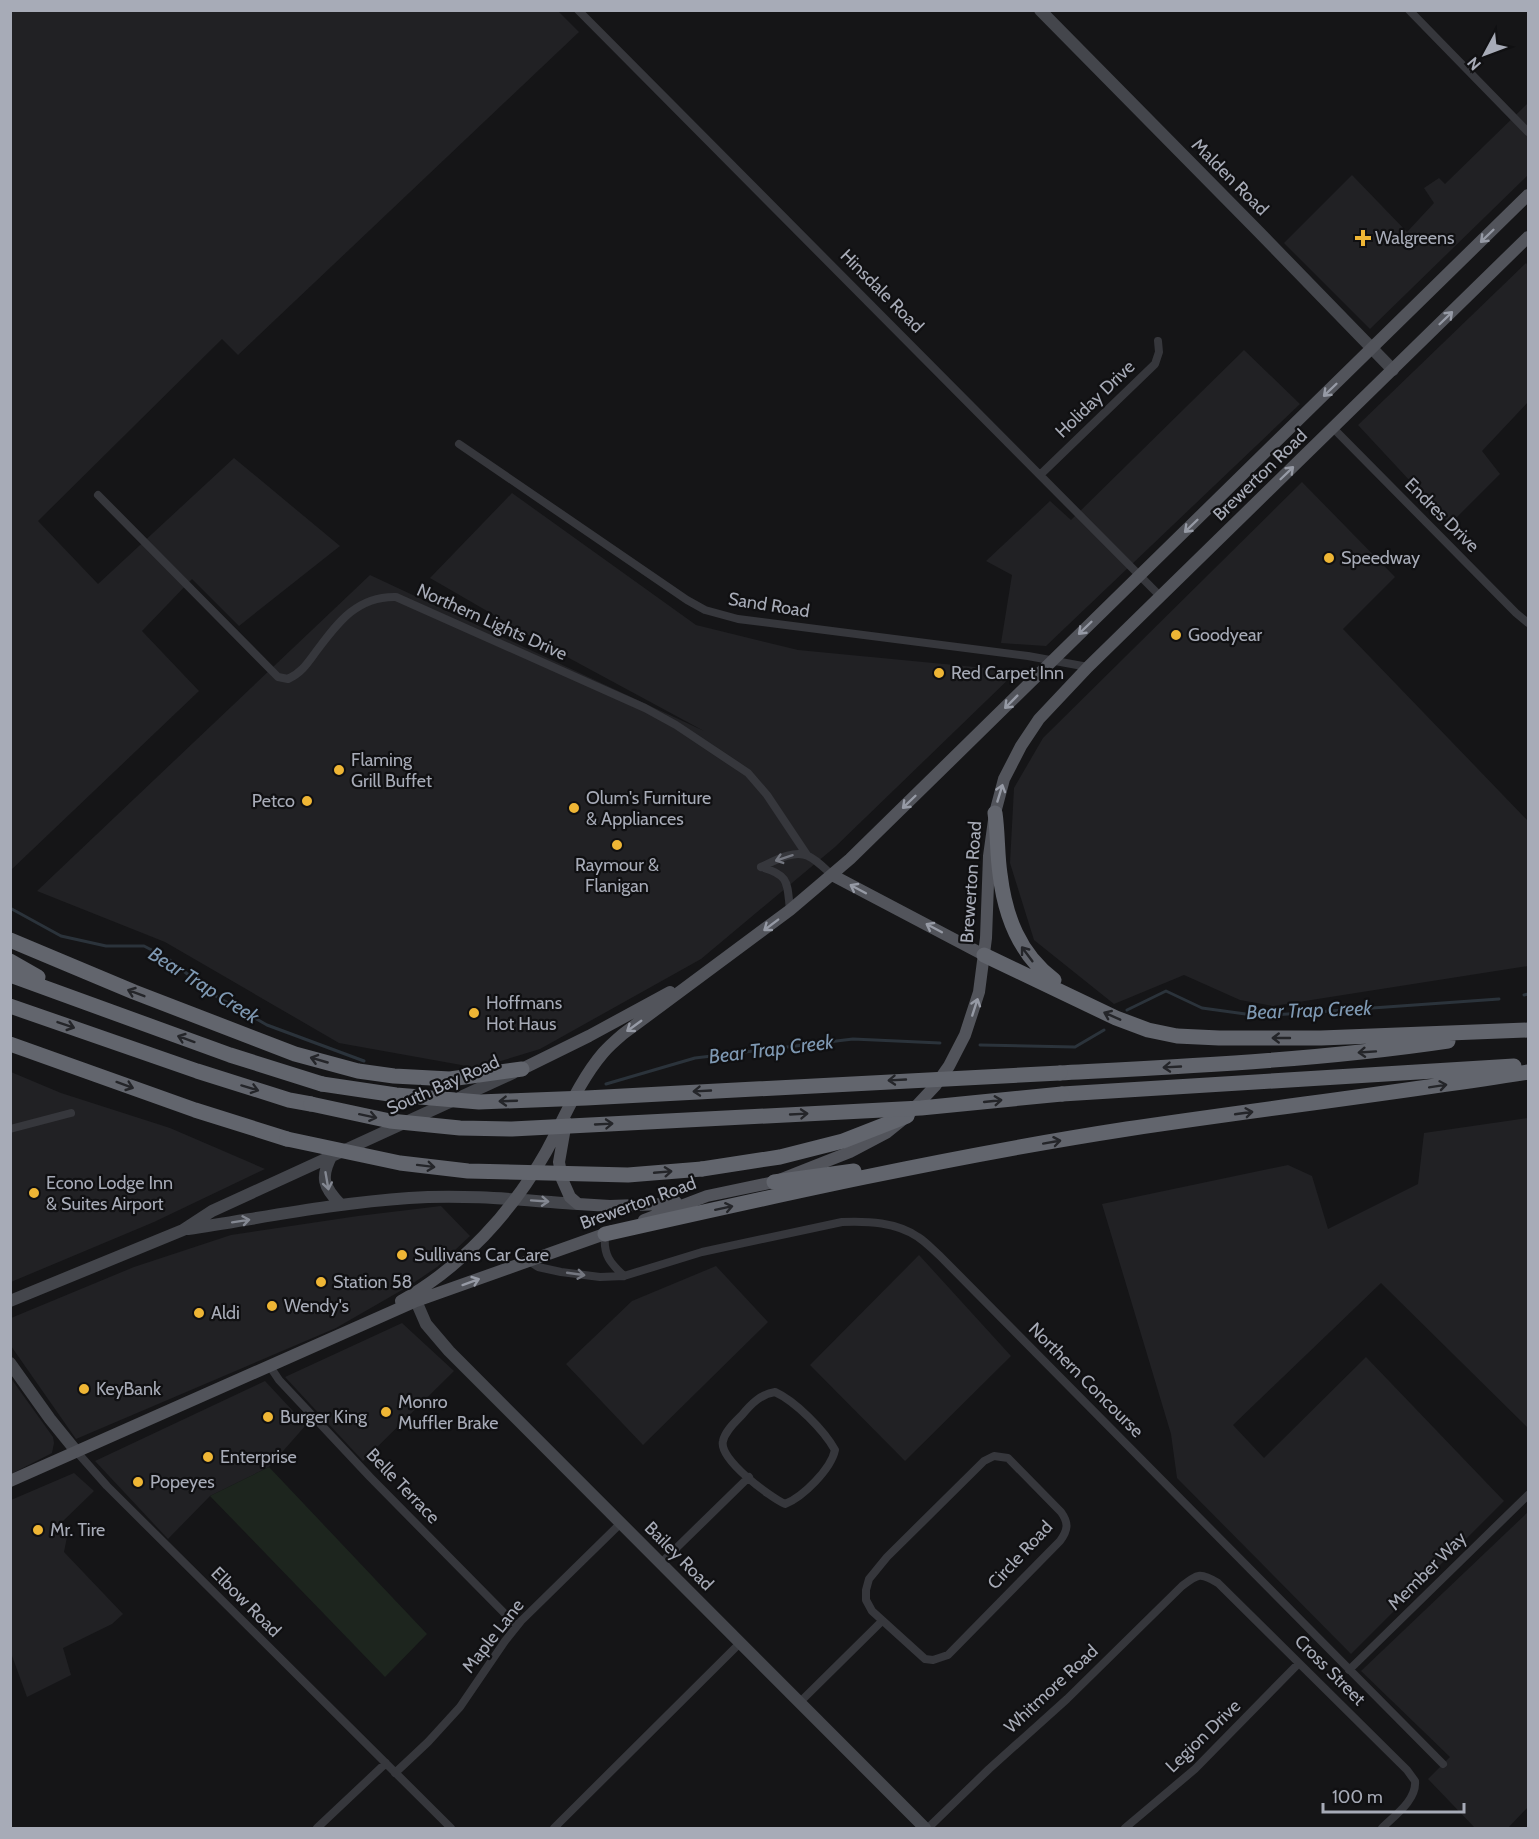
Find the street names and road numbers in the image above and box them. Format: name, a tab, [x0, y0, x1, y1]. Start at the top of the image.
street label: Malden Road	[1187, 134, 1273, 220]
street label: Hinsdale Road	[836, 245, 928, 337]
street label: Holiday Drive	[1051, 356, 1139, 442]
street label: Brewerton Road	[1208, 425, 1312, 525]
street label: Endres Drive	[1400, 473, 1484, 557]
street label: Northern Lights Drive	[413, 579, 571, 665]
street label: Sand Road	[727, 588, 811, 622]
street label: Brewerton Road	[956, 820, 986, 944]
street label: South Bay Road	[383, 1050, 503, 1120]
street label: Brewerton Road	[577, 1172, 699, 1234]
street label: Northern Concourse	[1024, 1318, 1148, 1442]
street label: Belle Terrace	[362, 1444, 444, 1528]
street label: Circle Road	[983, 1516, 1057, 1594]
street label: Bailey Road	[640, 1517, 718, 1595]
street label: Member Way	[1383, 1527, 1471, 1615]
street label: Elbow Road	[206, 1562, 286, 1642]
street label: Maple Lane	[457, 1595, 529, 1677]
street label: Cross Street	[1290, 1630, 1370, 1710]
street label: Whitmore Road	[1000, 1640, 1102, 1738]
street label: Legion Drive	[1161, 1695, 1245, 1777]

